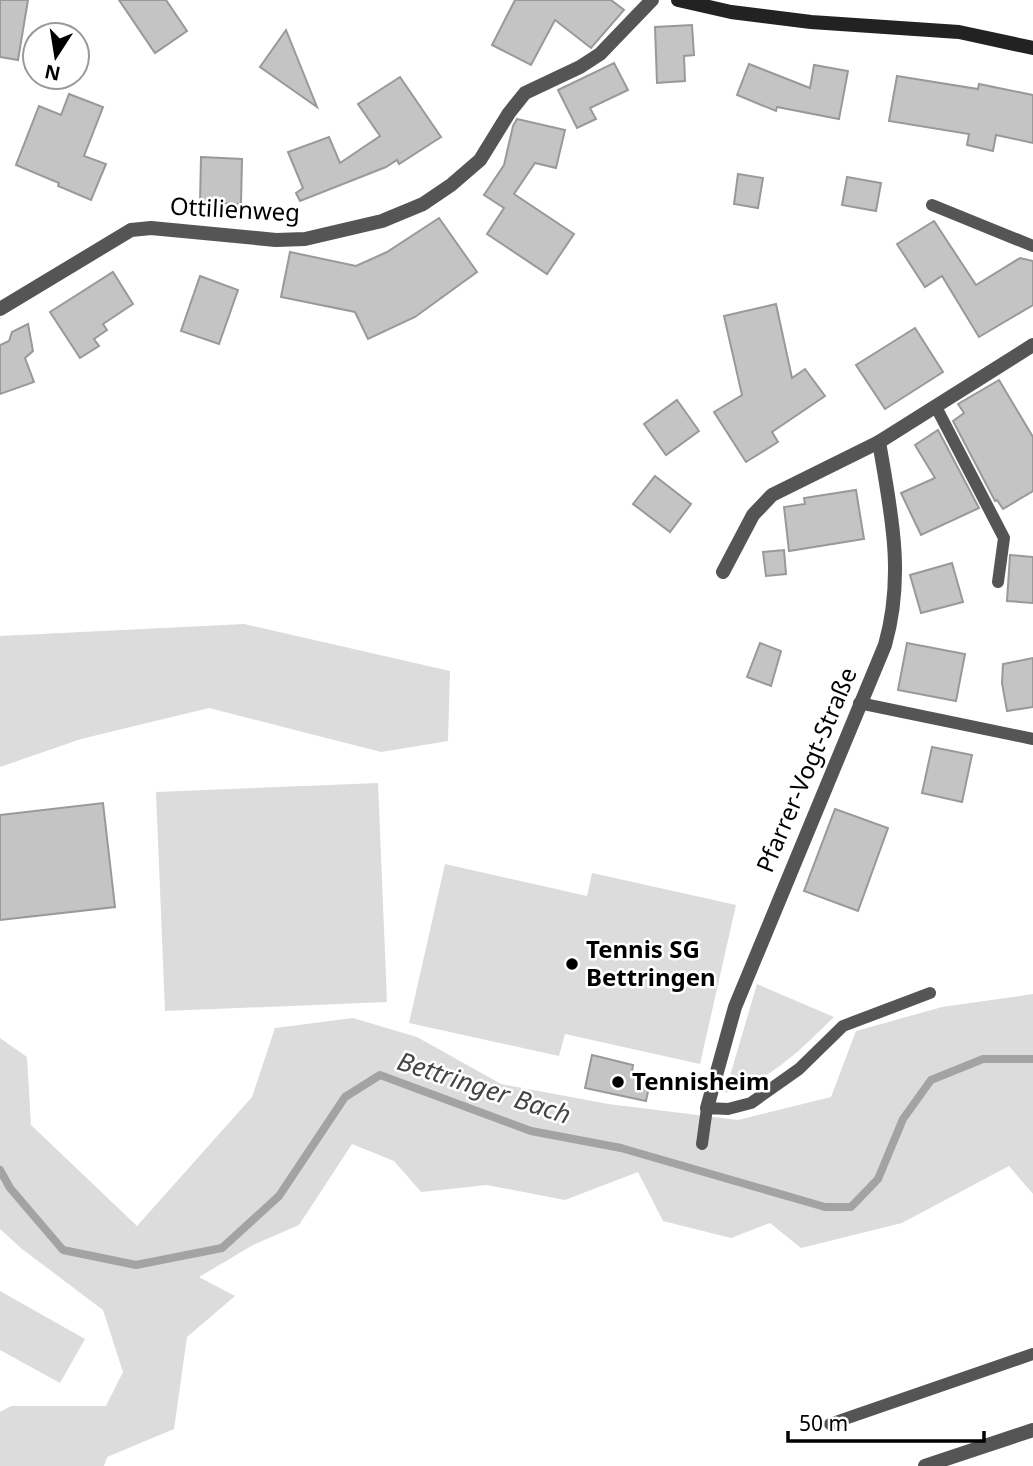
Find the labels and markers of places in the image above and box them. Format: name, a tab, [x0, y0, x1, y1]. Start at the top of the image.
place label: Tennis SG Bettringen	[586, 932, 716, 993]
marker: Tennis SG Bettringen	[564, 956, 580, 972]
place label: Tennisheim	[632, 1064, 769, 1097]
marker: Tennisheim	[610, 1074, 626, 1090]

